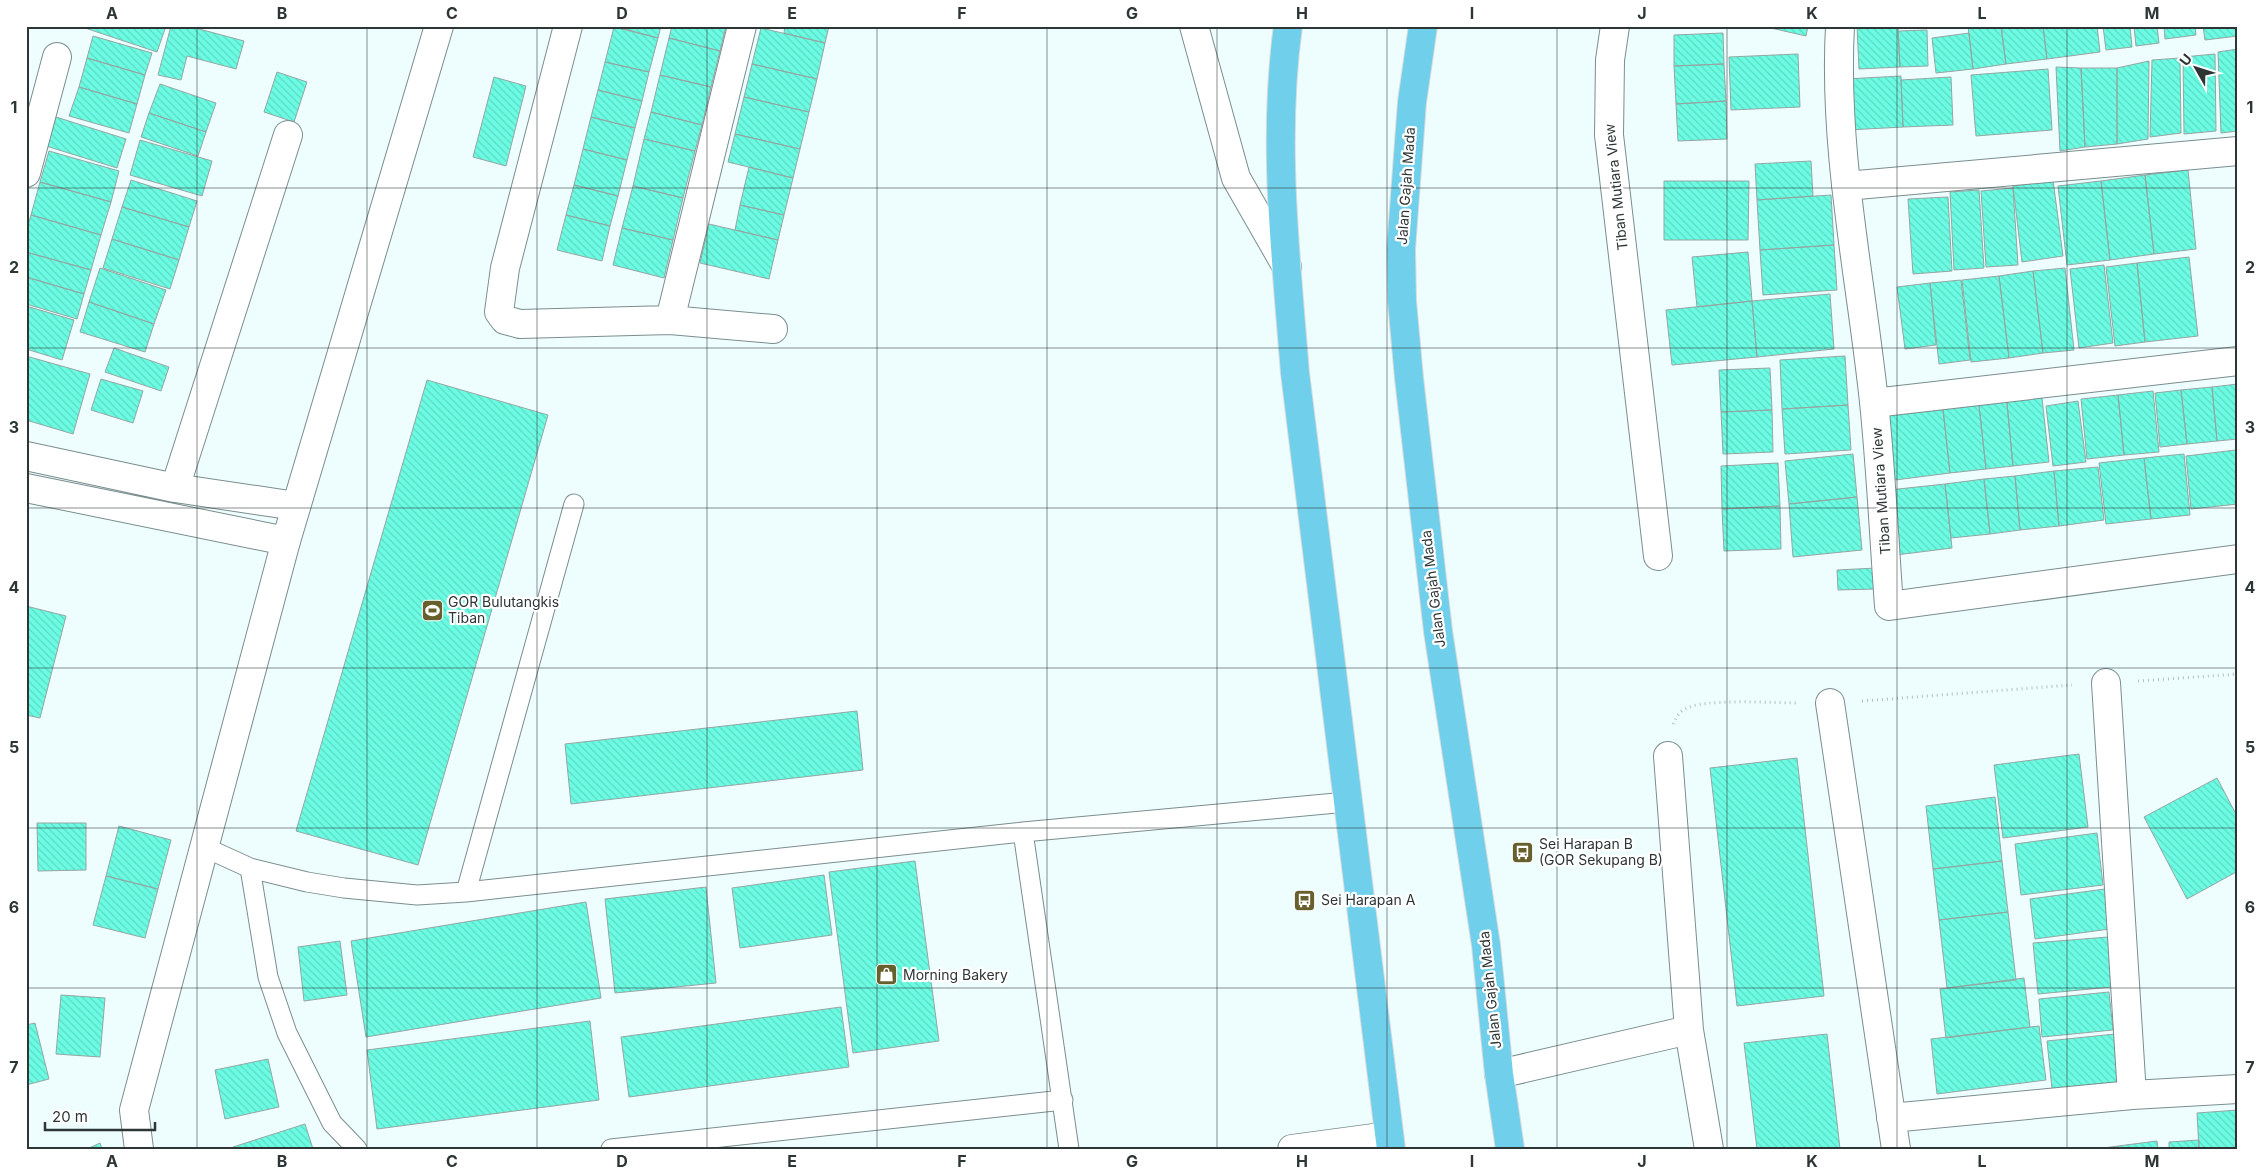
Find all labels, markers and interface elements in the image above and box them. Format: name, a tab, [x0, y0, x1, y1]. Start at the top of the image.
text: A	[106, 3, 118, 23]
text: B	[277, 3, 287, 23]
text: C	[446, 3, 458, 23]
text: D	[616, 3, 628, 23]
text: E	[787, 3, 797, 23]
text: F	[957, 3, 967, 23]
text: G	[1126, 3, 1138, 23]
text: H	[1296, 3, 1308, 23]
text: I	[1470, 3, 1474, 23]
text: J	[1637, 3, 1647, 23]
text: K	[1806, 3, 1818, 23]
text: L	[1977, 3, 1987, 23]
text: M	[2145, 3, 2159, 23]
north arrow	[2172, 42, 2222, 92]
text: U	[2176, 50, 2195, 69]
text: 1	[11, 97, 17, 117]
text: 1	[2247, 97, 2253, 117]
street label: Tiban Mutiara View	[1600, 123, 1631, 251]
street label: Jalan Gajah Mada	[1393, 127, 1418, 245]
text: 2	[9, 257, 19, 277]
text: 2	[2245, 257, 2255, 277]
text: 3	[9, 417, 19, 437]
text: 3	[2245, 417, 2255, 437]
street label: Tiban Mutiara View	[1868, 427, 1893, 555]
street label: Jalan Gajah Mada	[1417, 529, 1448, 649]
text: 4	[9, 577, 20, 597]
text: 4	[2245, 577, 2256, 597]
place label: GOR Bulutangkis Tiban	[448, 593, 559, 626]
sports icon: GOR Bulutangkis Tiban	[420, 598, 444, 622]
text: 5	[9, 737, 19, 757]
text: 5	[2245, 737, 2255, 757]
place label: Sei Harapan B (GOR Sekupang B)	[1539, 835, 1663, 868]
bus stop icon: Sei Harapan B (GOR Sekupang B)	[1511, 840, 1535, 864]
bus stop icon: Sei Harapan A	[1293, 888, 1317, 912]
place label: Sei Harapan A	[1321, 891, 1416, 908]
text: 6	[9, 897, 19, 917]
text: 6	[2245, 897, 2255, 917]
street label: Jalan Gajah Mada	[1475, 930, 1504, 1050]
shop icon: Morning Bakery	[875, 963, 899, 987]
place label: Morning Bakery	[903, 966, 1008, 983]
text: 7	[9, 1057, 19, 1077]
text: 7	[2245, 1057, 2255, 1077]
scale bar	[45, 1100, 155, 1132]
text: 20 m	[52, 1107, 88, 1126]
text: A	[106, 1151, 118, 1171]
text: B	[277, 1151, 287, 1171]
text: C	[446, 1151, 458, 1171]
text: D	[616, 1151, 628, 1171]
text: E	[787, 1151, 797, 1171]
text: F	[957, 1151, 967, 1171]
text: G	[1126, 1151, 1138, 1171]
text: H	[1296, 1151, 1308, 1171]
text: I	[1470, 1151, 1474, 1171]
text: J	[1637, 1151, 1647, 1171]
text: K	[1806, 1151, 1818, 1171]
text: L	[1977, 1151, 1987, 1171]
text: M	[2145, 1151, 2159, 1171]

